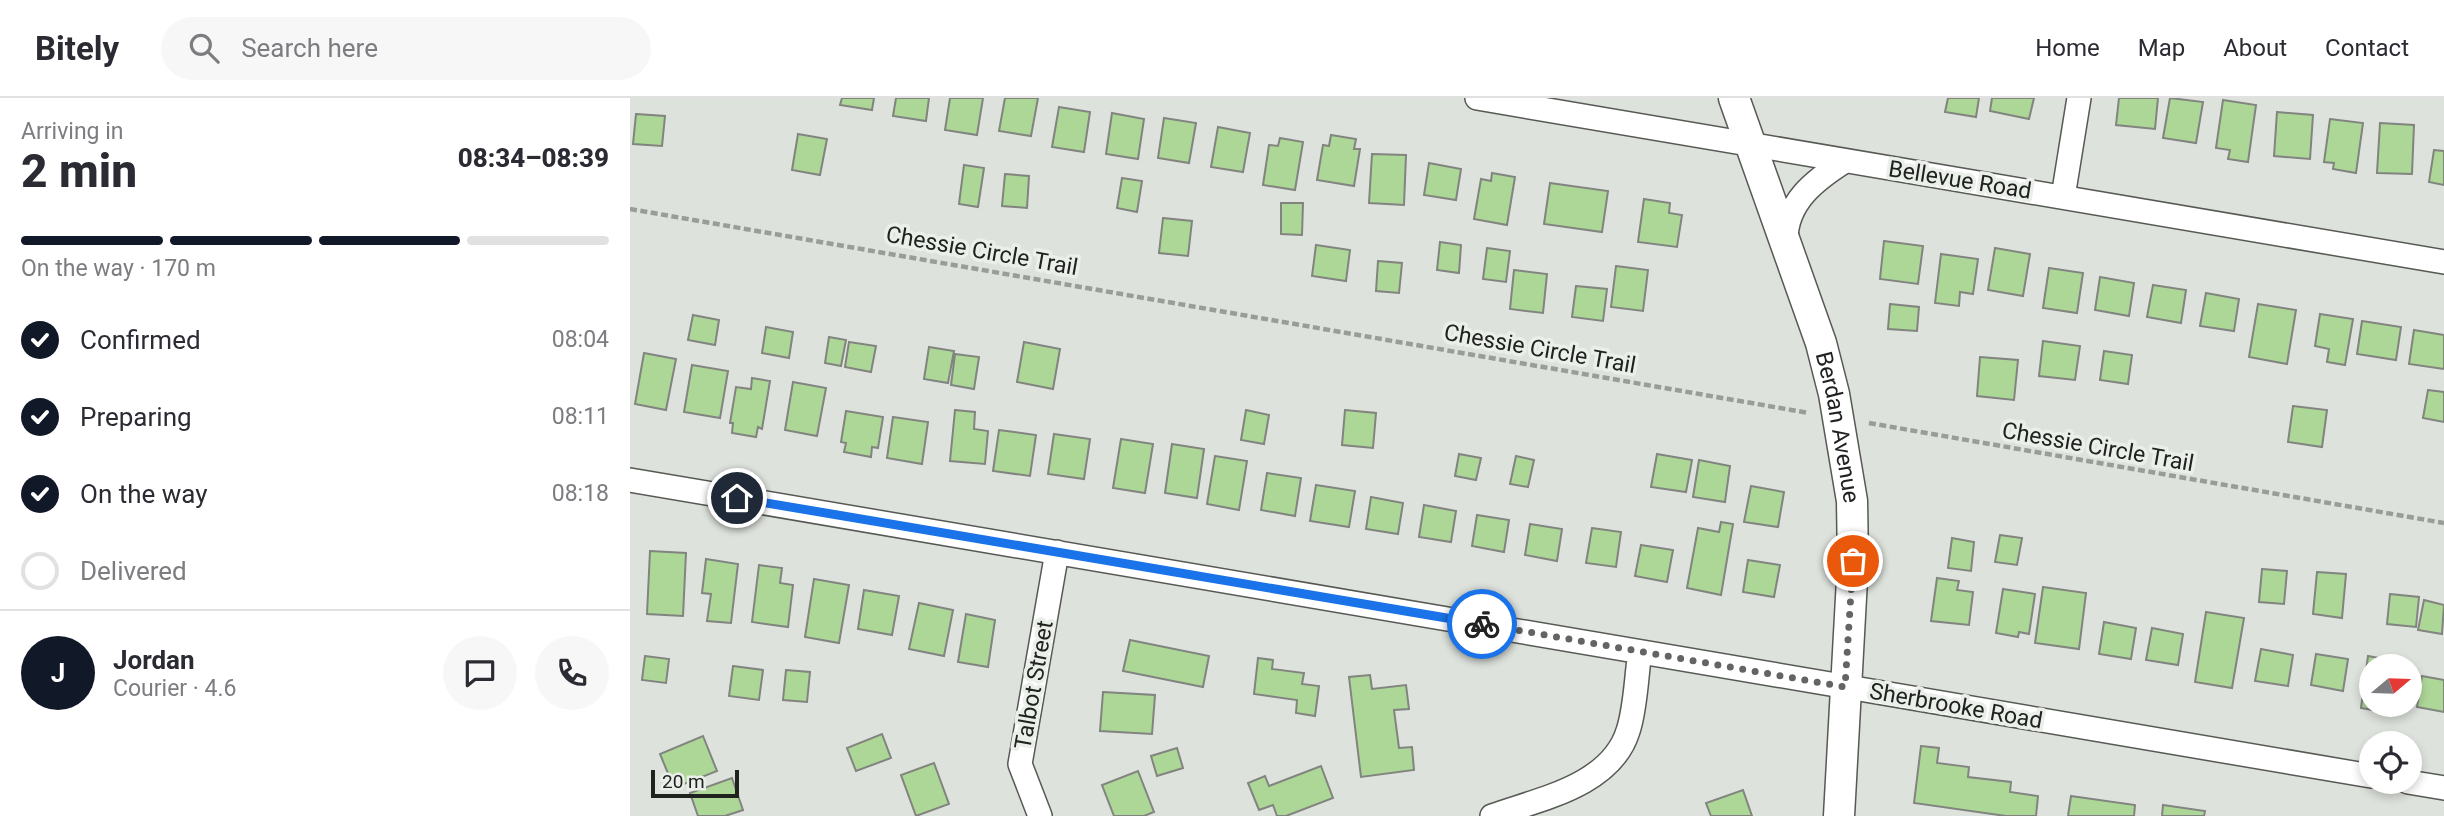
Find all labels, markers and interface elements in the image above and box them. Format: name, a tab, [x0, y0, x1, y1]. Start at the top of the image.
search box	[161, 17, 651, 80]
text: Bitely	[35, 29, 119, 68]
icon: search	[185, 29, 223, 67]
text: Search here	[241, 33, 378, 63]
text: Home	[2035, 34, 2100, 62]
text: Map	[2138, 34, 2185, 62]
text: About	[2223, 34, 2287, 62]
text: Contact	[2325, 34, 2409, 62]
text: Arriving in	[21, 118, 124, 145]
text: 08:34–08:39	[458, 143, 609, 173]
text: 2 min	[21, 144, 137, 198]
street label: Bellevue Road	[1887, 155, 2033, 205]
street label: Chessie Circle Trail	[884, 221, 1080, 281]
text: On the way · 170 m	[21, 255, 216, 282]
street label: Chessie Circle Trail	[1442, 319, 1638, 379]
icon: check	[21, 321, 59, 359]
text: Confirmed	[80, 325, 201, 355]
text: 08:04	[552, 326, 609, 353]
street label: Berdan Avenue	[1810, 349, 1866, 505]
icon: check	[21, 398, 59, 436]
text: Preparing	[80, 402, 192, 432]
text: 08:11	[552, 403, 609, 430]
street label: Chessie Circle Trail	[2000, 417, 2196, 477]
pin	[707, 468, 767, 528]
icon: check	[21, 475, 59, 513]
text: On the way	[80, 479, 208, 509]
icon: home	[718, 479, 756, 517]
text: 08:18	[552, 480, 609, 507]
pin	[1823, 531, 1883, 591]
icon: bag	[1834, 542, 1872, 580]
text: Delivered	[80, 556, 187, 586]
courier	[1447, 589, 1517, 659]
icon: bike	[1463, 605, 1501, 643]
street label: Talbot Street	[1009, 618, 1059, 752]
button: chat	[443, 636, 517, 710]
button: phone	[535, 636, 609, 710]
text: Jordan	[113, 645, 195, 675]
north arrow	[2359, 654, 2422, 718]
map controls	[2359, 654, 2422, 794]
text: J	[51, 658, 65, 688]
text: Courier · 4.6	[113, 675, 236, 702]
street label: Sherbrooke Road	[1867, 677, 2045, 735]
button: locate	[2359, 731, 2422, 794]
scale bar	[651, 767, 738, 799]
text: 20 m	[662, 770, 705, 793]

